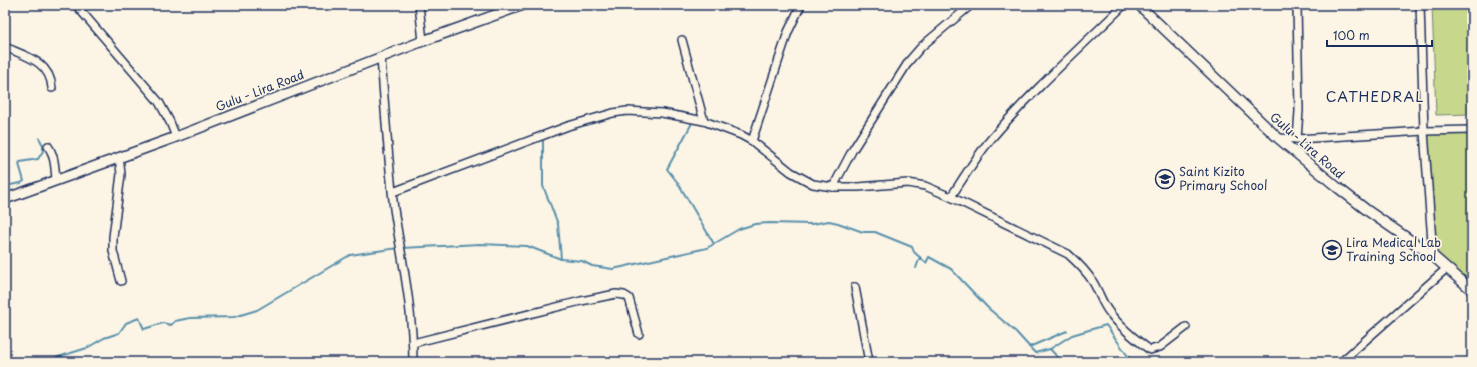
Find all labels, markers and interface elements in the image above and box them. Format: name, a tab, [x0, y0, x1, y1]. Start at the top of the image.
scale bar	[1327, 22, 1432, 48]
text: 100 m	[1333, 26, 1370, 44]
street label: Gulu - Lira Road	[213, 65, 307, 115]
district label: CATHEDRAL	[1326, 86, 1424, 107]
street label: Gulu - Lira Road	[1266, 108, 1349, 183]
place label: Saint Kizito Primary School	[1179, 162, 1267, 194]
school or university icon: Saint Kizito Primary School	[1154, 168, 1176, 190]
place label: Lira Medical Lab Training School	[1346, 233, 1441, 265]
school or university icon: Lira Medical Lab Training School	[1321, 239, 1343, 261]

